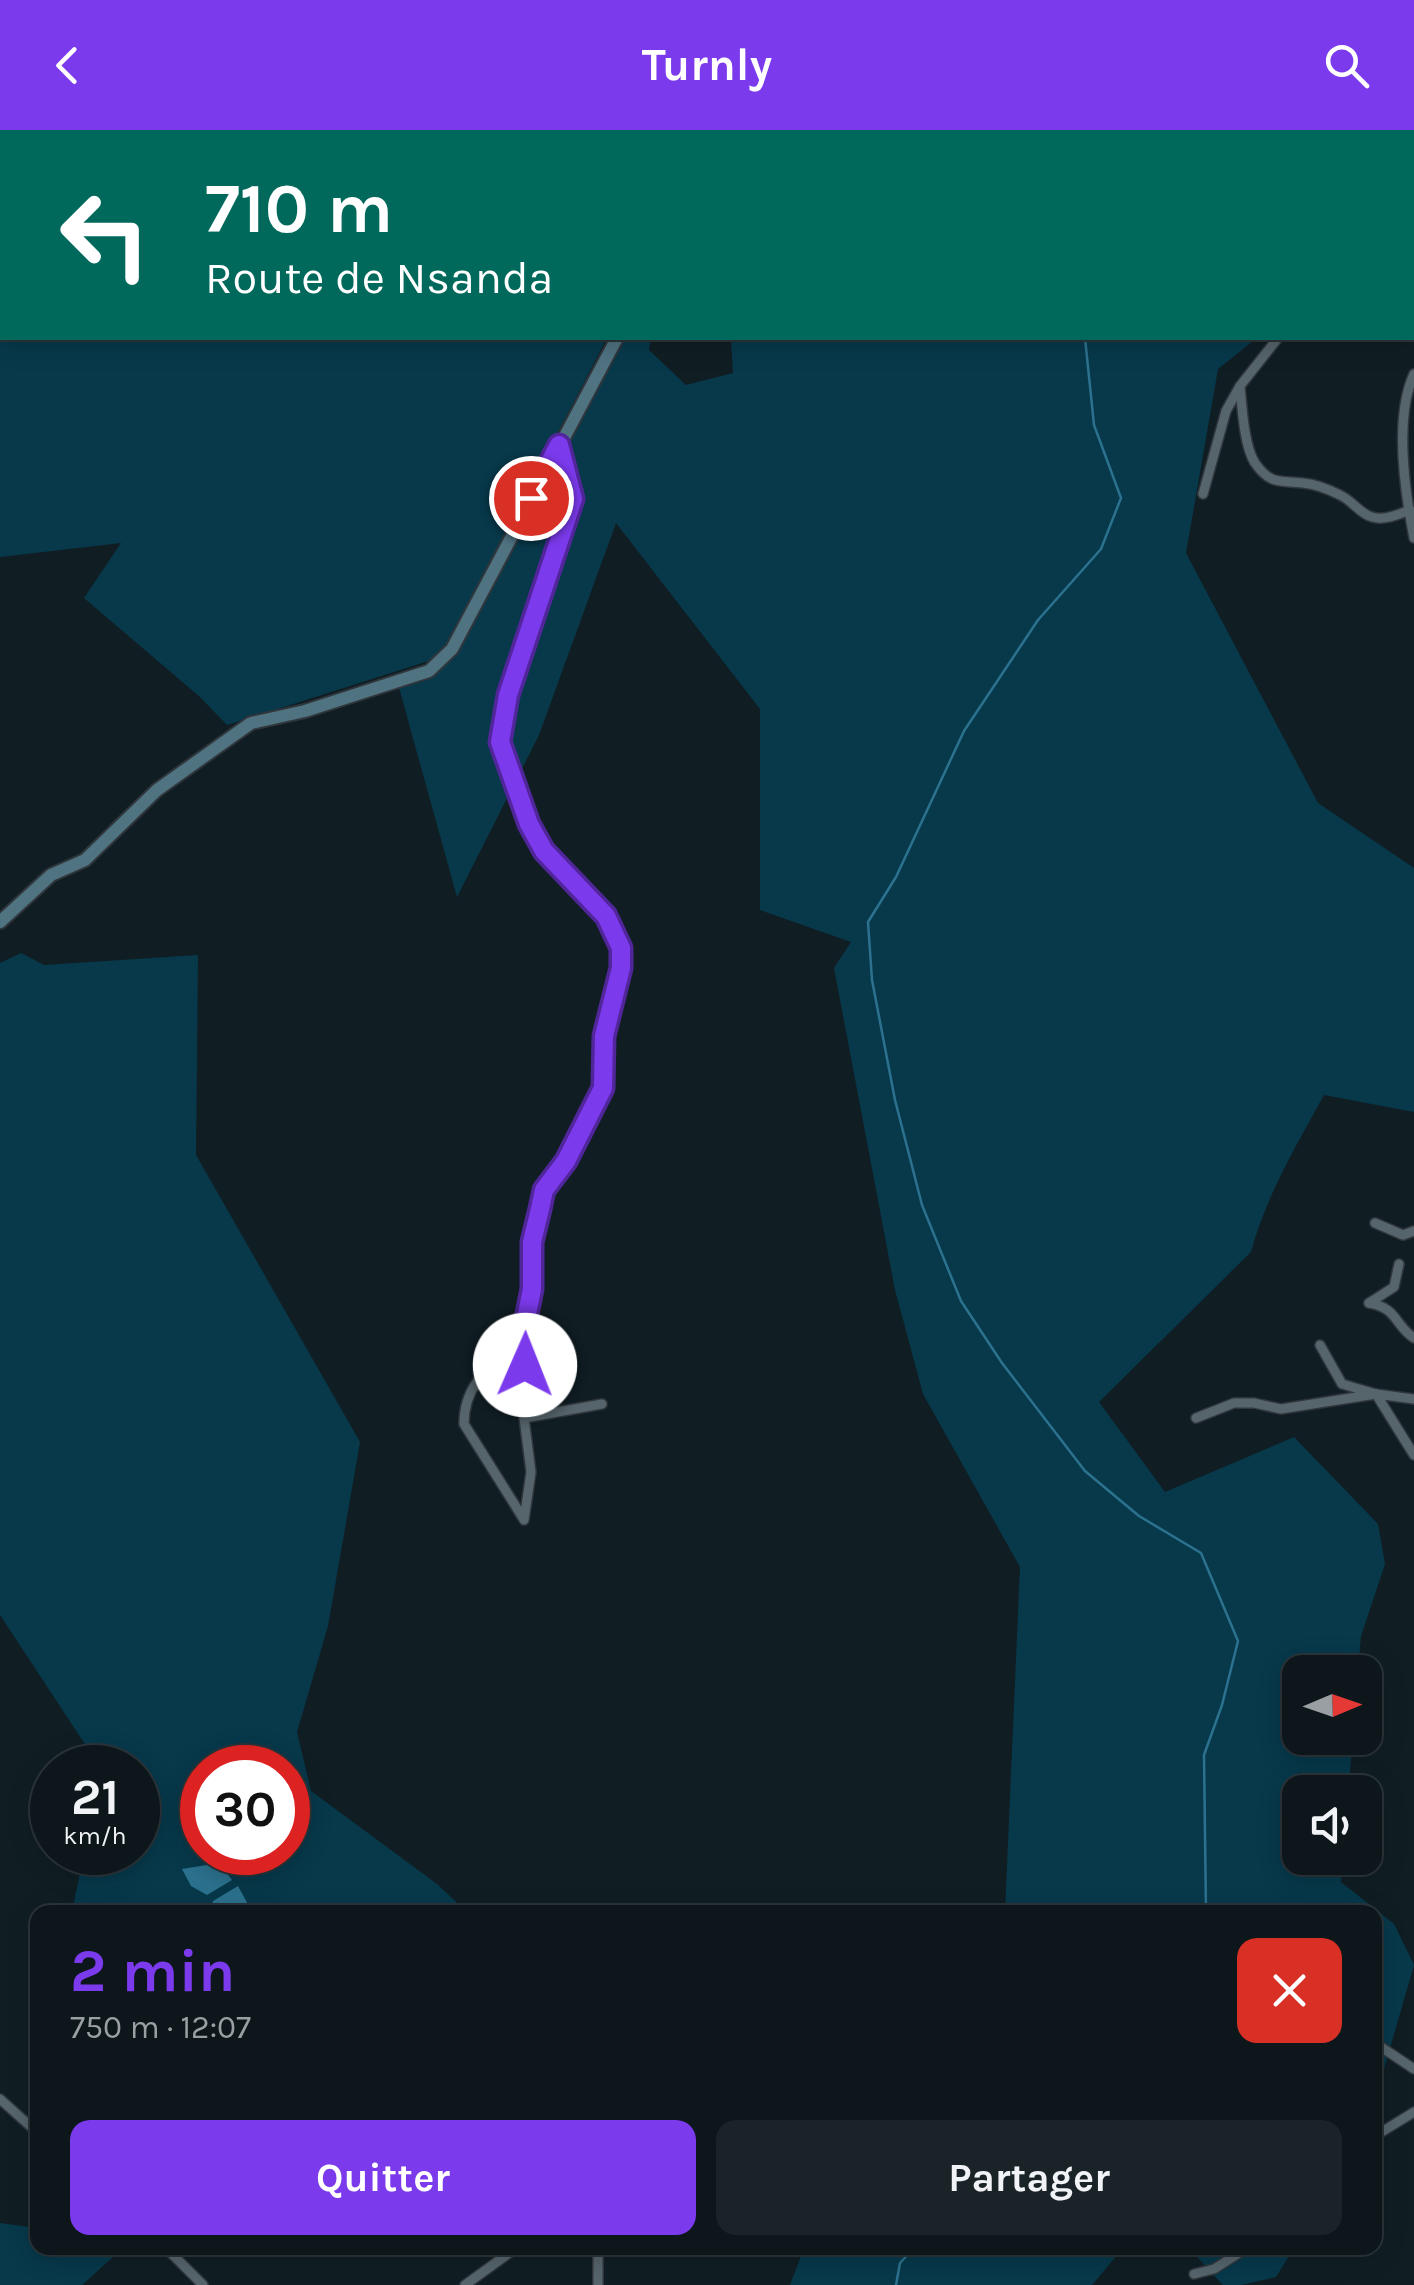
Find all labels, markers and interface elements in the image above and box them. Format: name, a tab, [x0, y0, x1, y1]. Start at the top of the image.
icon: back	[40, 38, 95, 93]
icon: search	[1319, 38, 1374, 93]
text: Turnly	[642, 39, 772, 91]
text: 710 m	[205, 168, 393, 250]
icon: left	[40, 170, 170, 300]
text: Route de Nsanda	[205, 252, 553, 304]
pin	[489, 456, 574, 541]
icon: arrive	[504, 471, 559, 526]
position arrow	[473, 1313, 577, 1417]
north arrow	[1282, 1655, 1382, 1755]
map controls	[1282, 1655, 1382, 1875]
speed limit sign: 30	[180, 1745, 310, 1875]
text: 21	[71, 1768, 119, 1827]
button: sound	[1282, 1775, 1382, 1875]
text: km/h	[63, 1821, 127, 1850]
text: 2 min	[70, 1936, 235, 2006]
button: close	[1237, 1938, 1342, 2043]
text: 750 m · 12:07	[70, 2009, 251, 2046]
button: Quitter	[70, 2120, 696, 2235]
button: Partager	[716, 2120, 1342, 2235]

